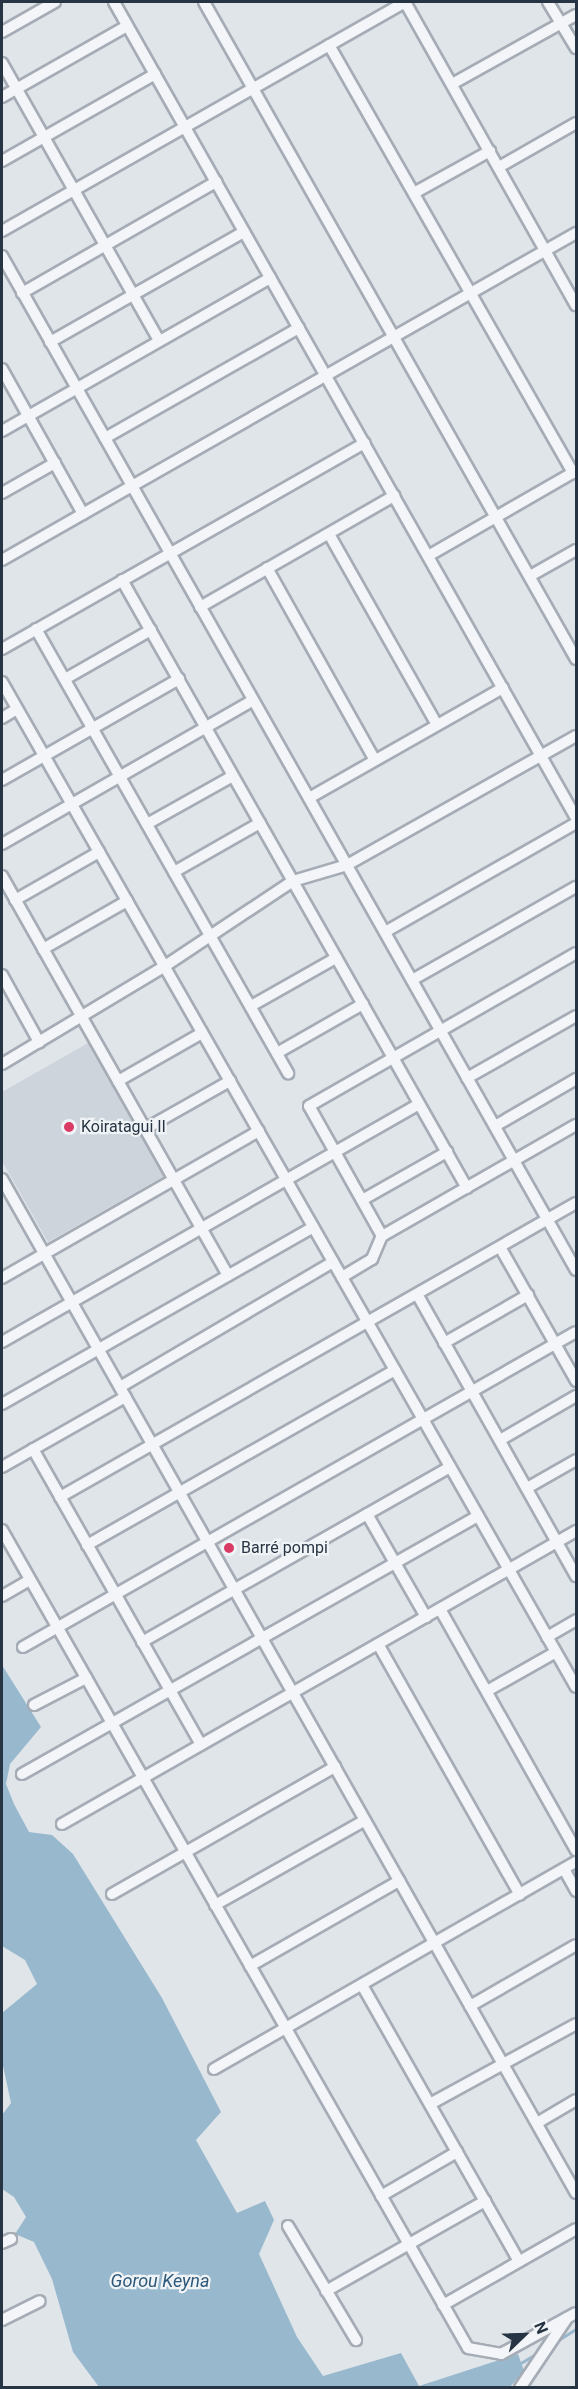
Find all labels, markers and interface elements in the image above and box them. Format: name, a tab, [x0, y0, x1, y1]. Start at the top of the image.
place label: Koiratagui II	[81, 1117, 166, 1137]
marker: Koiratagui II	[62, 1120, 76, 1134]
place label: Barré pompi	[241, 1538, 328, 1558]
marker: Barré pompi	[222, 1541, 236, 1555]
water label: Gorou Keyna	[111, 2270, 209, 2292]
north arrow	[494, 2305, 554, 2365]
text: N	[530, 2319, 552, 2337]

